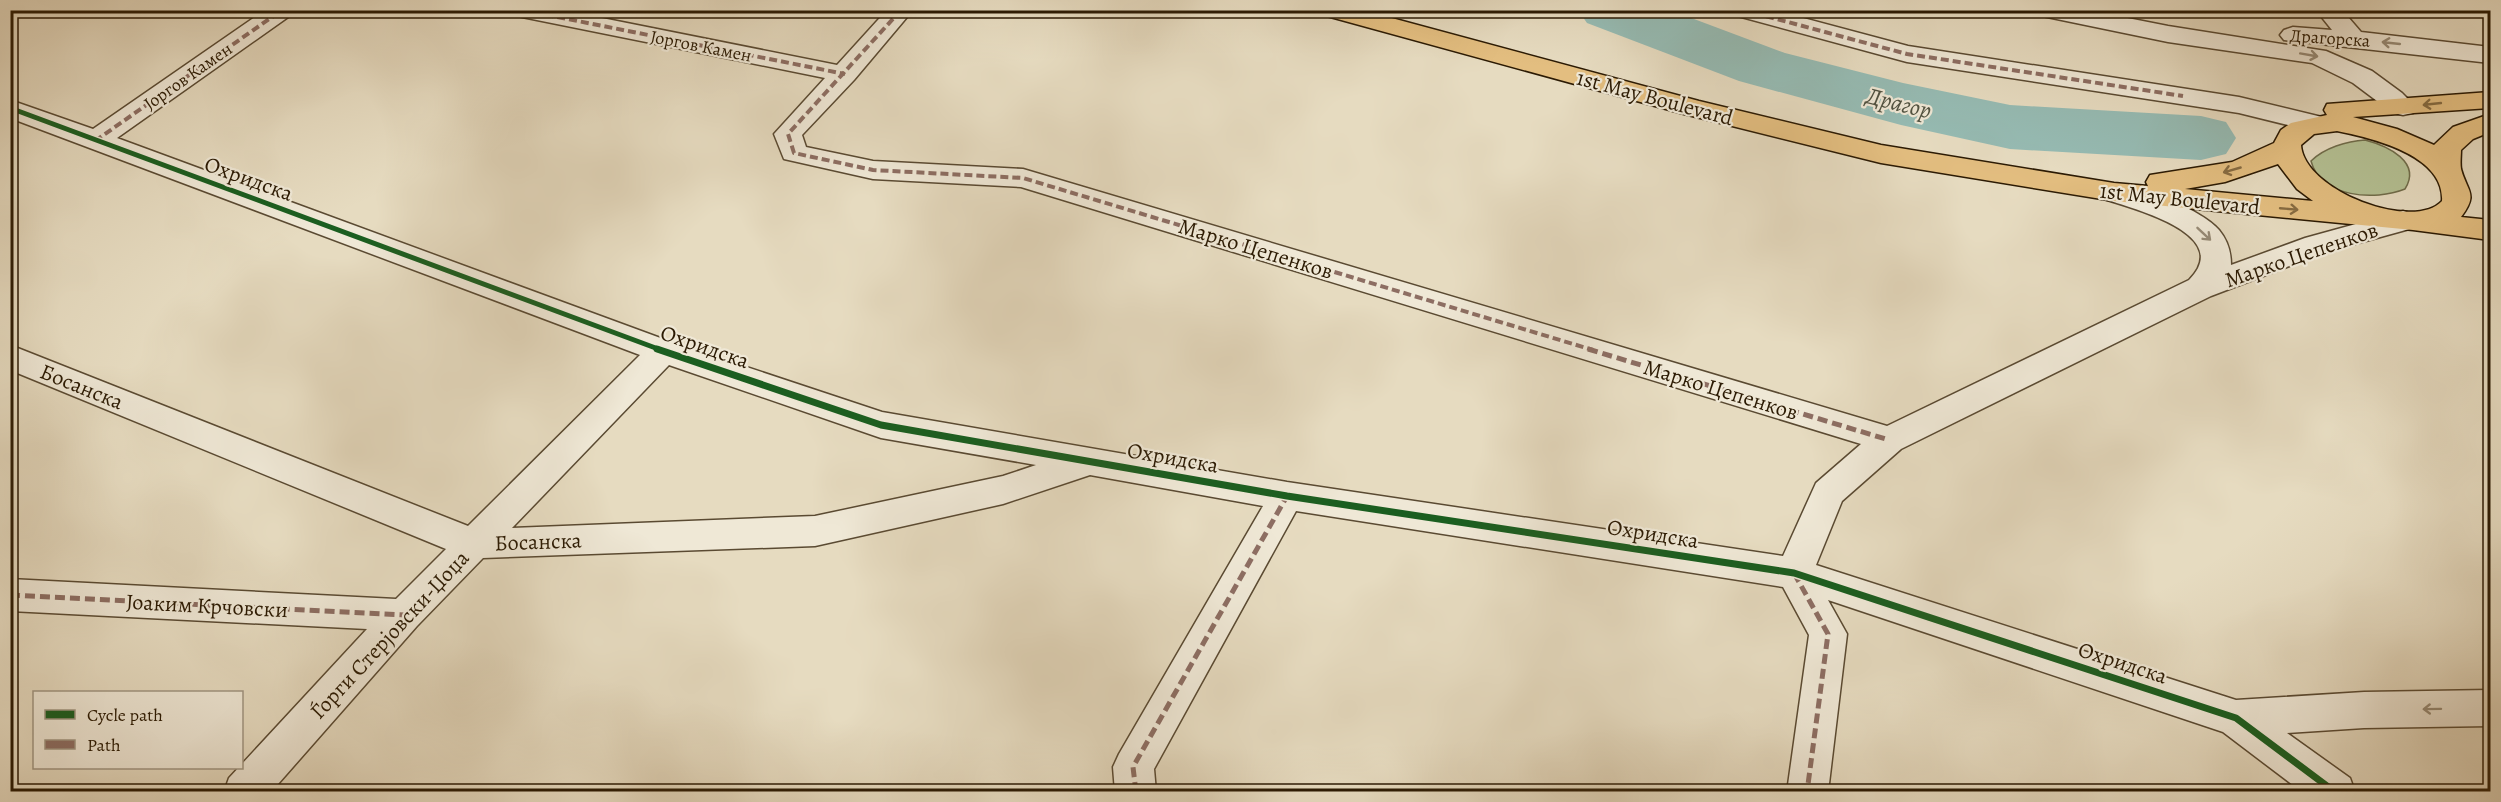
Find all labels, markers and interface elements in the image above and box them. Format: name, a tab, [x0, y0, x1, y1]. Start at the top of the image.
street label: Драгорска	[2289, 23, 2372, 53]
street label: Јоргов Камен	[648, 24, 754, 68]
street label: Јоргов Камен	[139, 37, 237, 115]
one-way arrow	[2381, 37, 2401, 48]
one-way arrow	[2299, 50, 2318, 61]
street label: 1st May Boulevard	[1573, 63, 1737, 133]
water label: Драгор	[1861, 79, 1935, 126]
one-way arrow	[2423, 99, 2443, 110]
street label: Охридска	[200, 149, 298, 209]
one-way arrow	[2223, 165, 2242, 176]
street label: 1st May Boulevard	[2098, 176, 2262, 222]
one-way arrow	[2279, 204, 2299, 215]
street label: Марко Цепенков	[1175, 211, 1337, 287]
street label: Марко Цепенков	[2221, 215, 2382, 295]
one-way arrow	[2196, 227, 2211, 241]
street label: Охридска	[656, 318, 754, 376]
street label: Марко Цепенков	[1640, 352, 1802, 428]
street label: Босанска	[36, 357, 128, 417]
street label: Охридска	[1125, 435, 1222, 481]
street label: Охридска	[1605, 512, 1701, 556]
street label: Босанска	[494, 525, 583, 559]
street label: Ѓорги Стерјовски-Џоџа	[303, 543, 477, 726]
street label: Јоаким Крчовски	[125, 587, 289, 625]
street label: Охридска	[2074, 634, 2172, 692]
legend	[33, 691, 243, 769]
text: Cycle path	[87, 703, 163, 727]
one-way arrow	[2423, 703, 2443, 715]
text: Path	[87, 733, 121, 757]

